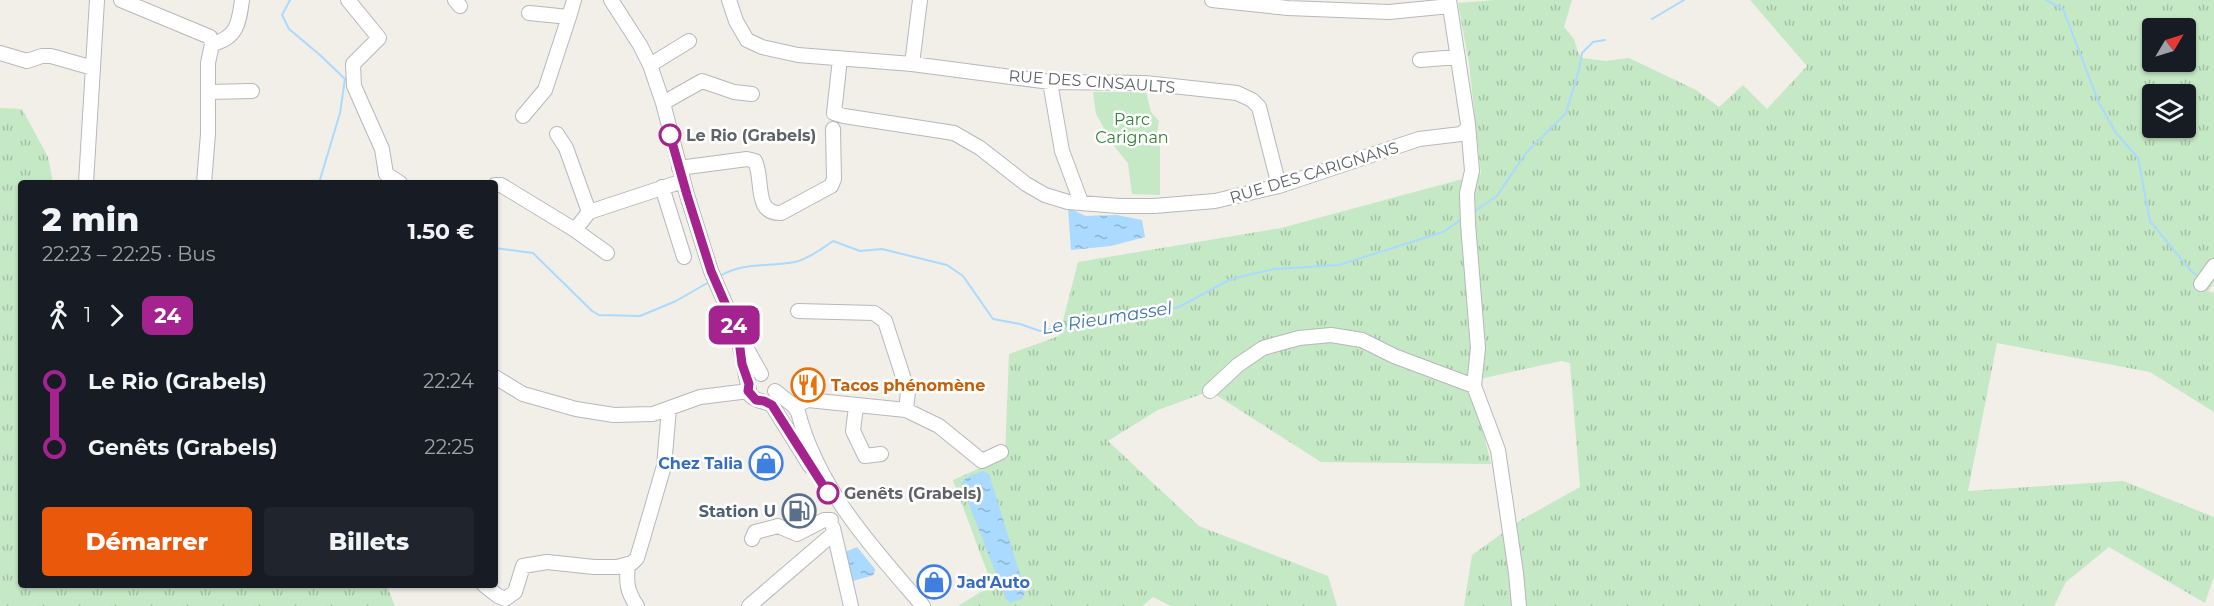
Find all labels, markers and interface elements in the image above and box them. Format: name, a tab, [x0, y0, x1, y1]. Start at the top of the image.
north arrow	[2142, 18, 2196, 72]
map controls	[2142, 18, 2196, 138]
street label: RUE DES CINSAULTS	[1008, 66, 1176, 97]
button: layers	[2142, 84, 2196, 138]
park label: Parc Carignan	[1095, 110, 1169, 147]
marker: Le Rio (Grabels)	[659, 124, 681, 146]
place label: Le Rio (Grabels)	[686, 126, 816, 145]
street label: RUE DES CARIGNANS	[1227, 138, 1401, 207]
text: 2 min	[42, 199, 139, 239]
text: 1.50 €	[408, 218, 474, 245]
text: 22:23 – 22:25 · Bus	[42, 242, 216, 266]
water label: Le Rieumassel	[1040, 297, 1174, 339]
icon: walk	[42, 299, 75, 332]
icon: forward	[100, 299, 133, 332]
text: 1	[84, 303, 91, 327]
text: 24	[154, 303, 181, 328]
line badge: 24	[707, 306, 761, 344]
text: 24	[721, 313, 747, 338]
restaurant icon: Tacos phénomène	[790, 367, 826, 403]
text: Le Rio (Grabels)	[88, 368, 267, 395]
text: 22:24	[423, 369, 474, 393]
place label: Tacos phénomène	[831, 376, 985, 395]
text: Genêts (Grabels)	[88, 434, 278, 461]
text: 22:25	[424, 435, 474, 459]
shop icon: Chez Talia	[748, 445, 784, 481]
place label: Chez Talia	[658, 454, 743, 473]
marker: Genêts (Grabels)	[817, 482, 839, 504]
place label: Genêts (Grabels)	[844, 484, 982, 503]
fuel station icon: Station U	[781, 493, 817, 529]
place label: Station U	[699, 502, 776, 521]
button: Démarrer	[42, 507, 252, 576]
button: Billets	[264, 507, 474, 576]
shop icon: Jad'Auto	[916, 564, 952, 600]
place label: Jad'Auto	[956, 573, 1030, 592]

